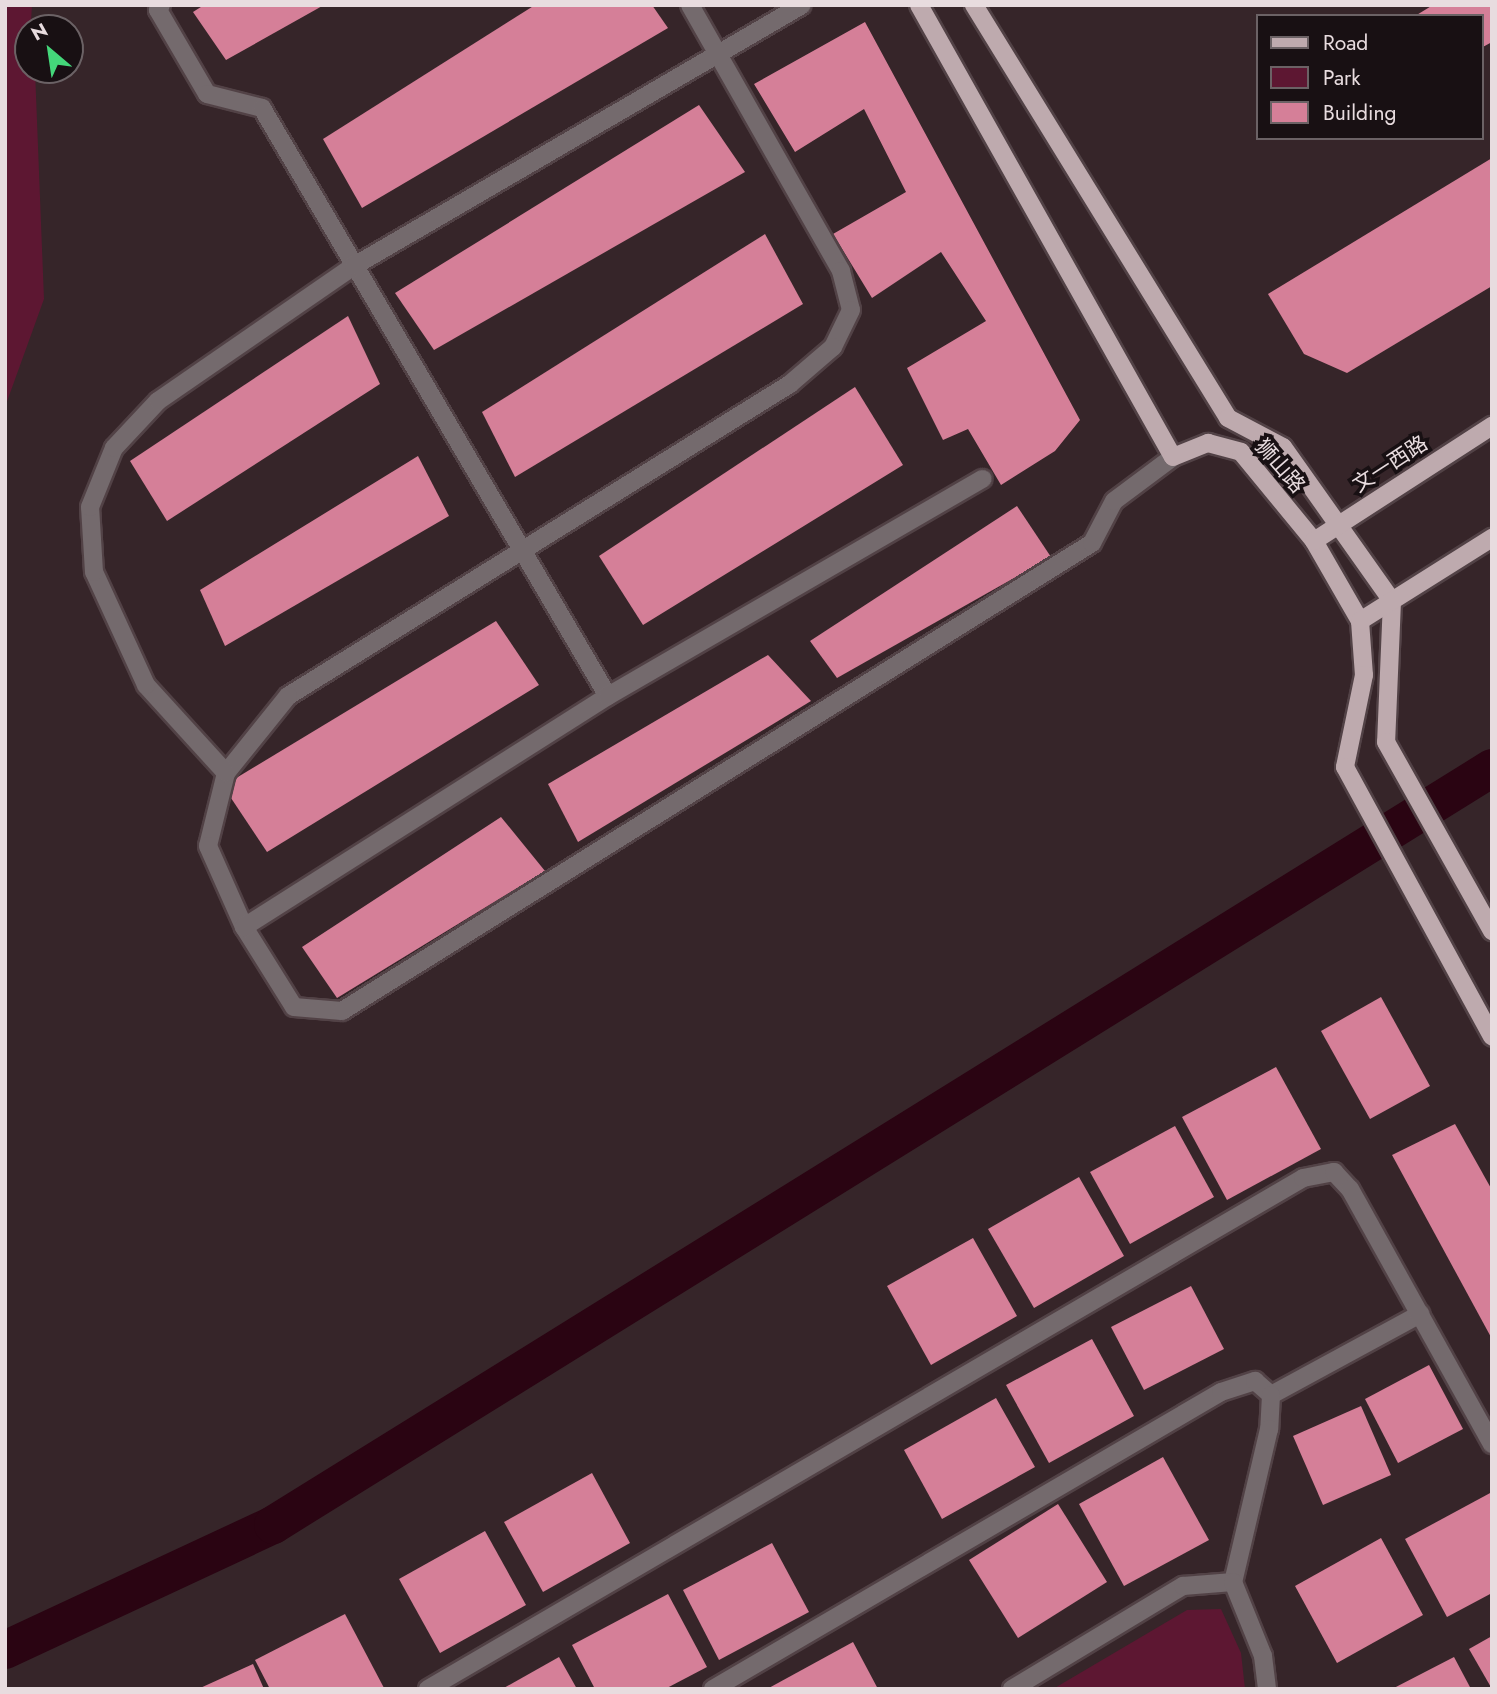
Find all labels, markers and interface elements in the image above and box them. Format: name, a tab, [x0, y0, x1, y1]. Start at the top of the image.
north arrow	[14, 14, 84, 84]
legend	[1256, 14, 1483, 140]
text: N	[26, 16, 53, 47]
text: Road	[1323, 28, 1368, 58]
text: Park	[1323, 63, 1360, 93]
text: Building	[1323, 98, 1396, 128]
street label: 文一西路	[1348, 431, 1432, 497]
street label: 狮山路	[1250, 434, 1310, 498]

